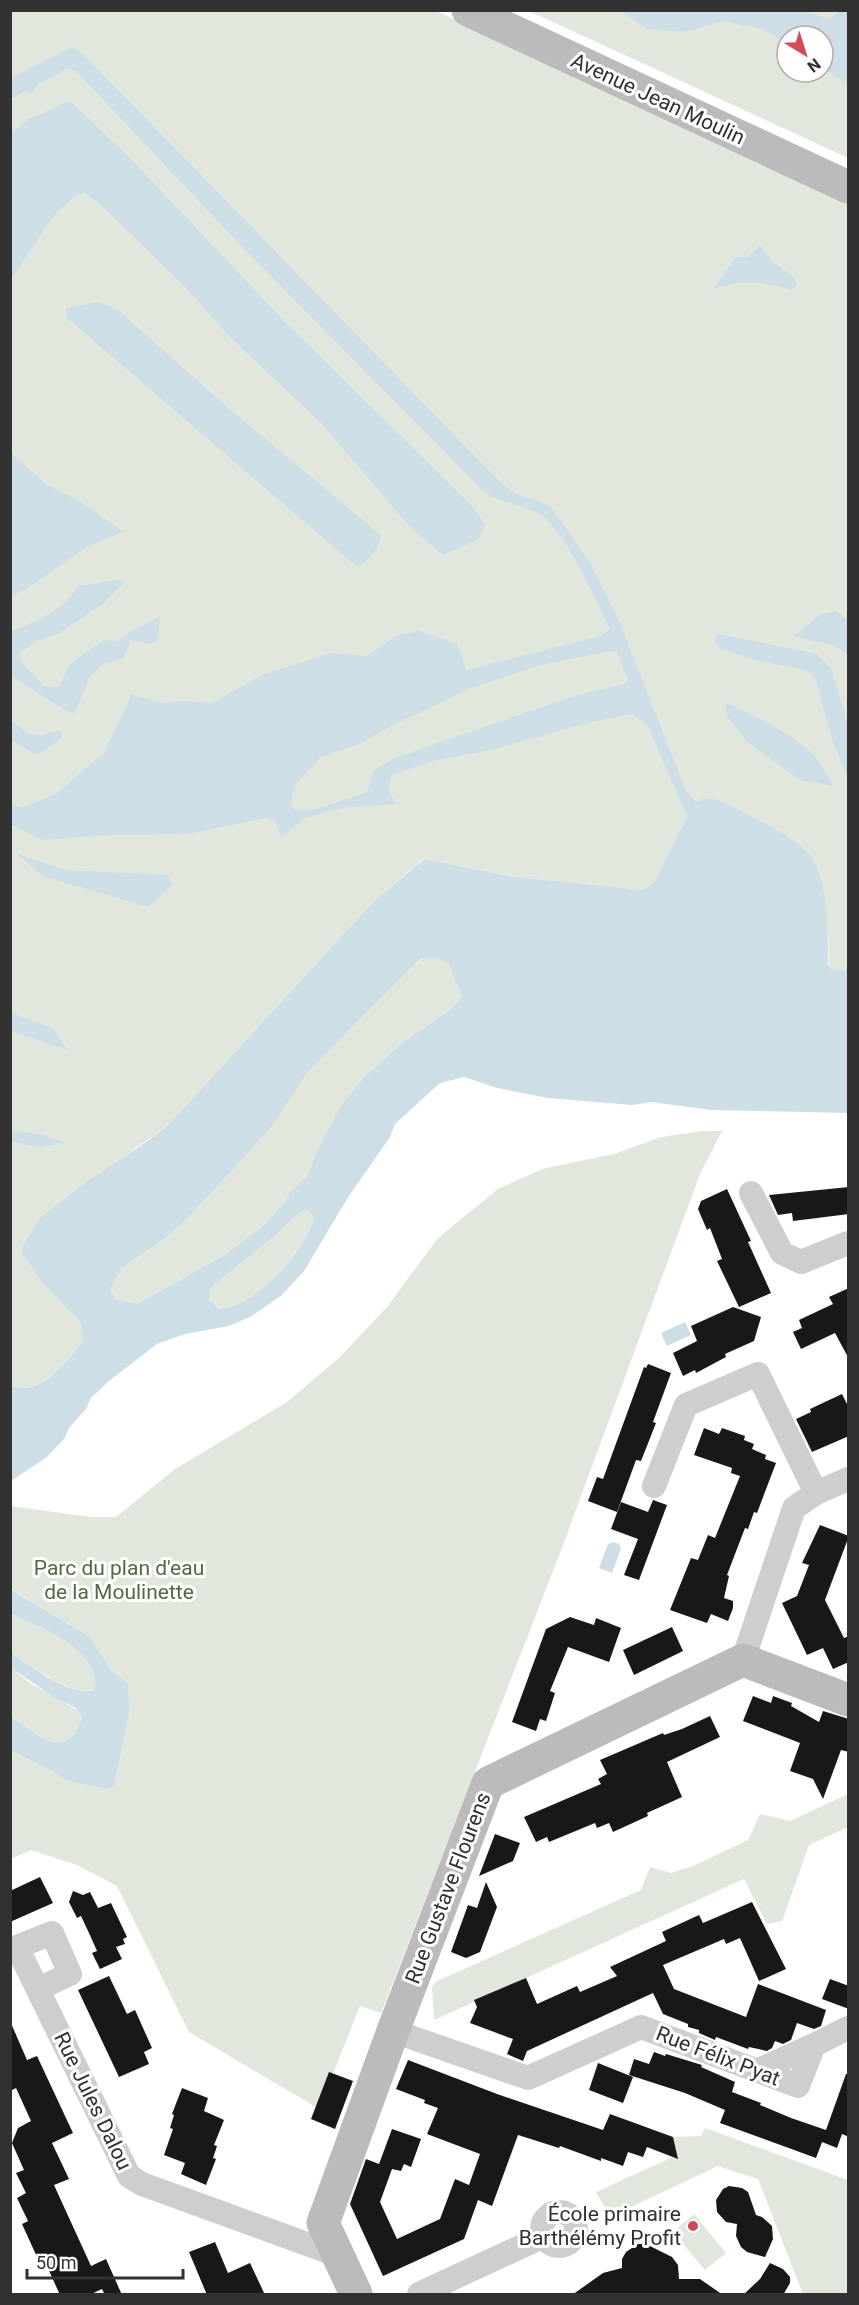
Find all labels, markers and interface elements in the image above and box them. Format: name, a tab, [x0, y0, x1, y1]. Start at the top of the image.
north arrow	[775, 24, 835, 84]
street label: Avenue Jean Moulin	[567, 48, 749, 150]
text: N	[804, 54, 824, 76]
park label: Parc du plan d'eau de la Moulinette	[34, 1556, 204, 1604]
street label: Rue Gustave Flourens	[400, 1789, 496, 1987]
street label: Rue Félix Pyat	[653, 2021, 783, 2091]
street label: Rue Jules Dalou	[49, 2028, 137, 2174]
place label: École primaire Barthélémy Profit	[519, 2202, 681, 2250]
marker: École primaire Barthélémy Profit	[686, 2219, 700, 2233]
scale bar	[27, 2242, 183, 2280]
text: 50 m	[36, 2252, 76, 2273]

